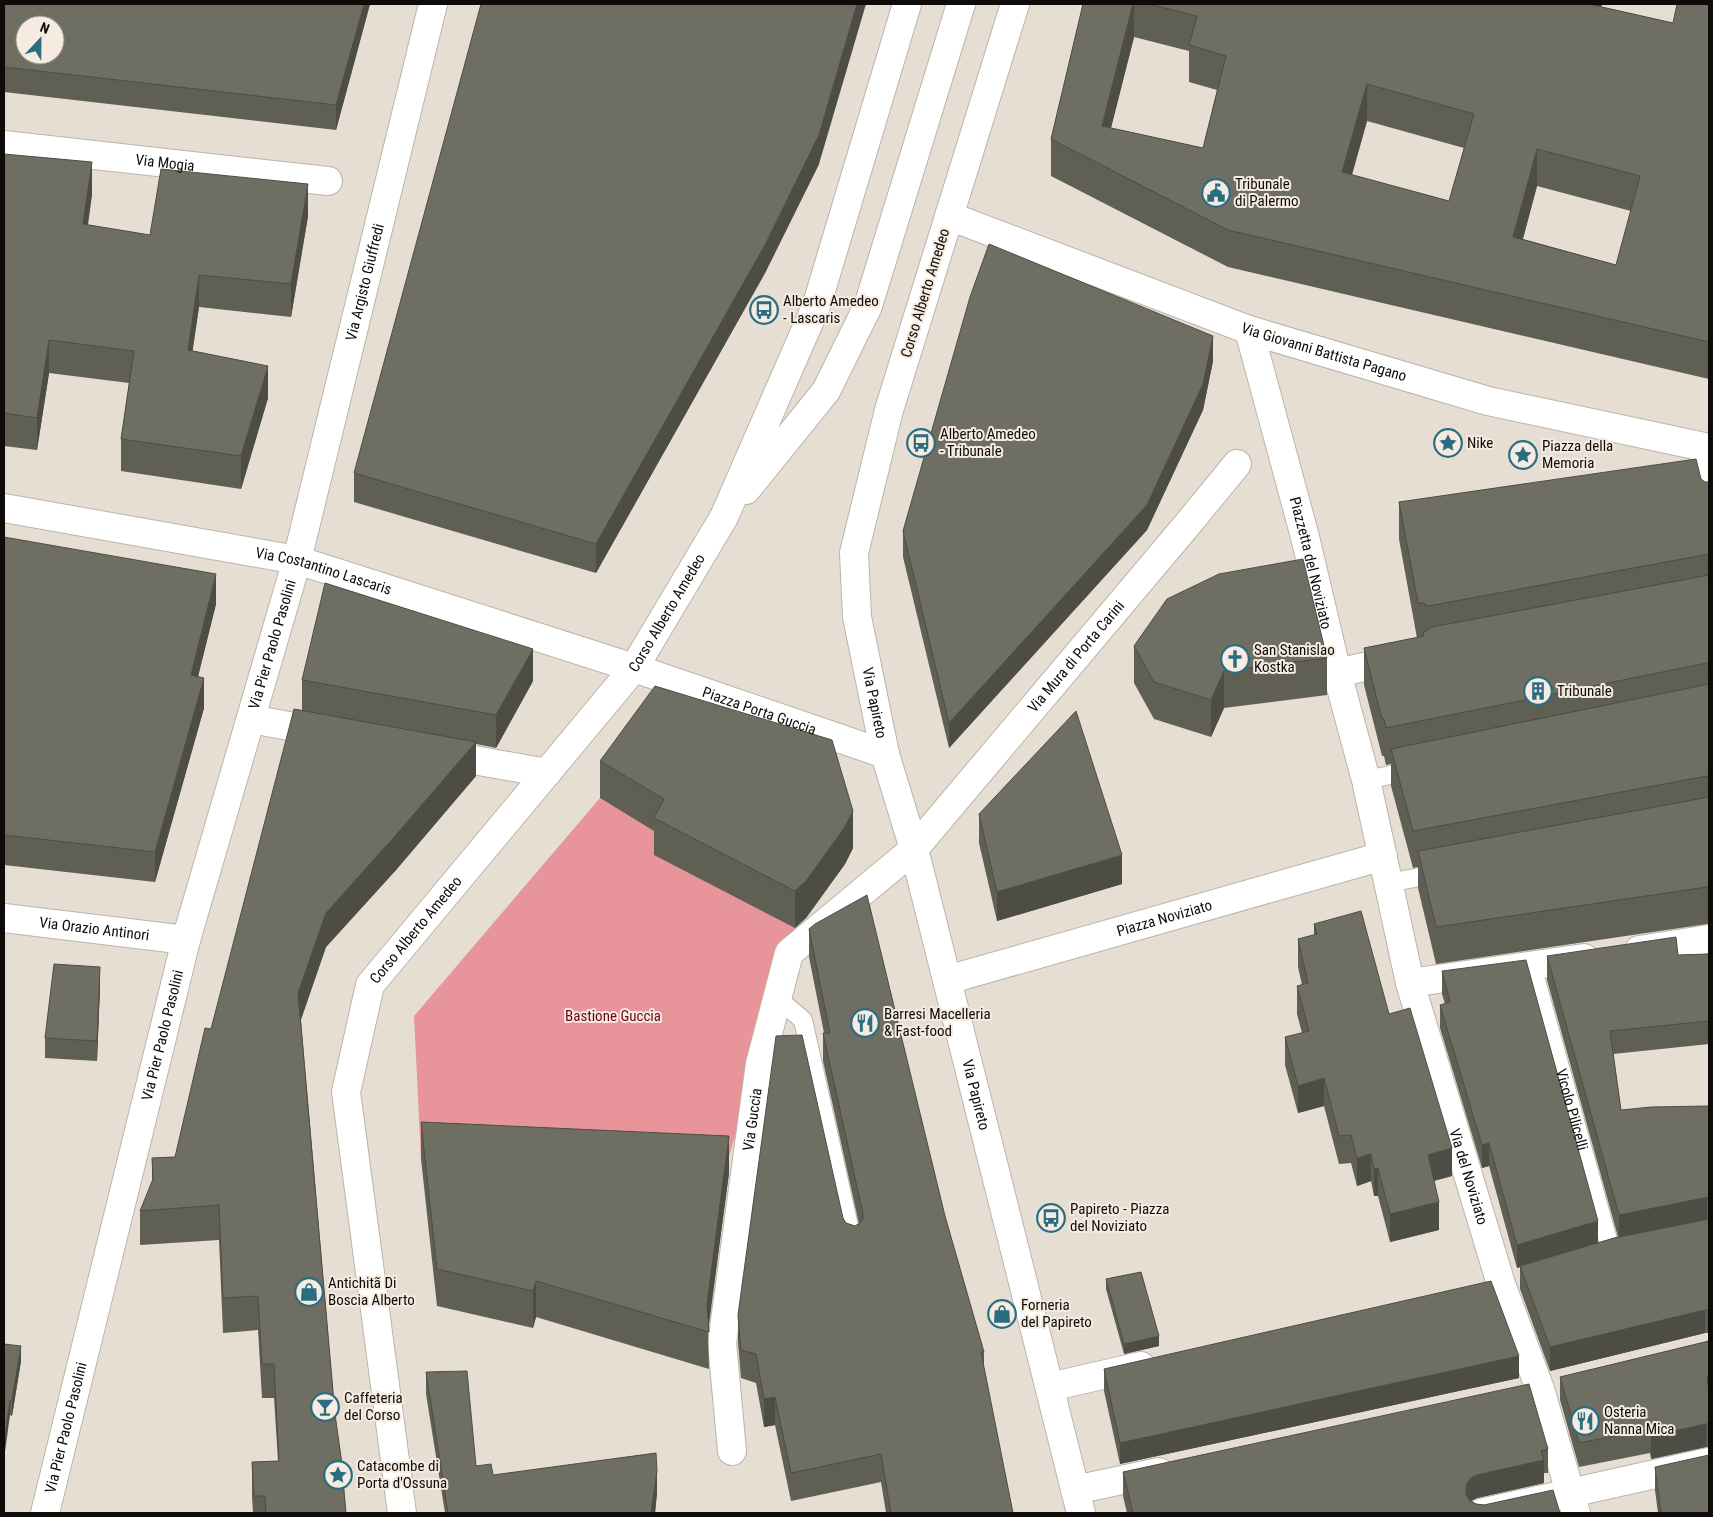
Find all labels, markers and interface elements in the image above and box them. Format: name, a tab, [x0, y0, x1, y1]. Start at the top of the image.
north arrow	[15, 15, 65, 65]
text: N	[38, 19, 52, 37]
street label: Via Mogia	[134, 151, 196, 175]
place label: Tribunale di Palermo	[1235, 175, 1299, 210]
public building icon: Tribunale di Palermo	[1201, 178, 1231, 208]
street label: Via Argisto Giuffredi	[342, 222, 388, 343]
street label: Corso Alberto Amedeo	[897, 226, 953, 360]
place label: Alberto Amedeo - Lascaris	[783, 292, 879, 327]
bus stop icon: Alberto Amedeo - Lascaris	[749, 295, 779, 325]
street label: Via Giovanni Battista Pagano	[1239, 319, 1409, 385]
place label: Alberto Amedeo - Tribunale	[940, 425, 1036, 460]
bus stop icon: Alberto Amedeo - Tribunale	[906, 428, 936, 458]
place icon: Nike	[1433, 428, 1463, 458]
place label: Nike	[1467, 434, 1493, 452]
place label: Piazza della Memoria	[1542, 437, 1613, 472]
place icon: Piazza della Memoria	[1508, 440, 1538, 470]
street label: Piazzetta del Noviziato	[1286, 495, 1335, 631]
street label: Via Costantino Lascaris	[254, 544, 394, 599]
street label: Corso Alberto Amedeo	[625, 551, 709, 675]
street label: Via Pier Paolo Pasolini	[245, 578, 300, 711]
street label: Via Mura di Porta Carini	[1024, 597, 1128, 716]
place label: San Stanislao Kostka	[1254, 641, 1335, 676]
church icon: San Stanislao Kostka	[1220, 644, 1250, 674]
street label: Via Papireto	[859, 666, 891, 740]
building icon: Tribunale	[1523, 676, 1553, 706]
place label: Tribunale	[1557, 682, 1612, 700]
street label: Piazza Porta Guccia	[700, 683, 819, 739]
street label: Corso Alberto Amedeo	[366, 873, 466, 987]
street label: Piazza Noviziato	[1115, 896, 1214, 940]
street label: Via Orazio Antinori	[38, 913, 150, 944]
street label: Via Pier Paolo Pasolini	[138, 968, 187, 1103]
place label: Barresi Macelleria & Fast-food	[884, 1005, 991, 1040]
park label: Bastione Guccia	[565, 1007, 661, 1025]
restaurant icon: Barresi Macelleria & Fast-food	[850, 1008, 880, 1038]
street label: Via Papireto	[958, 1058, 993, 1132]
street label: Vicolo Pilicelli	[1552, 1067, 1592, 1152]
street label: Via Guccia	[739, 1087, 766, 1152]
street label: Via del Noviziato	[1446, 1126, 1492, 1227]
place label: Papireto - Piazza del Noviziato	[1070, 1200, 1169, 1235]
bus stop icon: Papireto - Piazza del Noviziato	[1036, 1203, 1066, 1233]
place label: Antichitã Di Boscia Alberto	[328, 1274, 415, 1309]
shop icon: Antichitã Di Boscia Alberto	[294, 1277, 324, 1307]
place label: Forneria del Papireto	[1021, 1296, 1092, 1331]
shop icon: Forneria del Papireto	[987, 1299, 1017, 1329]
street label: Via Pier Paolo Pasolini	[41, 1360, 91, 1495]
place label: Caffeteria del Corso	[344, 1389, 403, 1424]
bar icon: Caffeteria del Corso	[310, 1392, 340, 1422]
place label: Osteria Nanna Mica	[1604, 1403, 1675, 1438]
restaurant icon: Osteria Nanna Mica	[1570, 1406, 1600, 1436]
place label: Catacombe di Porta d'Ossuna	[357, 1457, 447, 1492]
place icon: Catacombe di Porta d'Ossuna	[323, 1460, 353, 1490]

